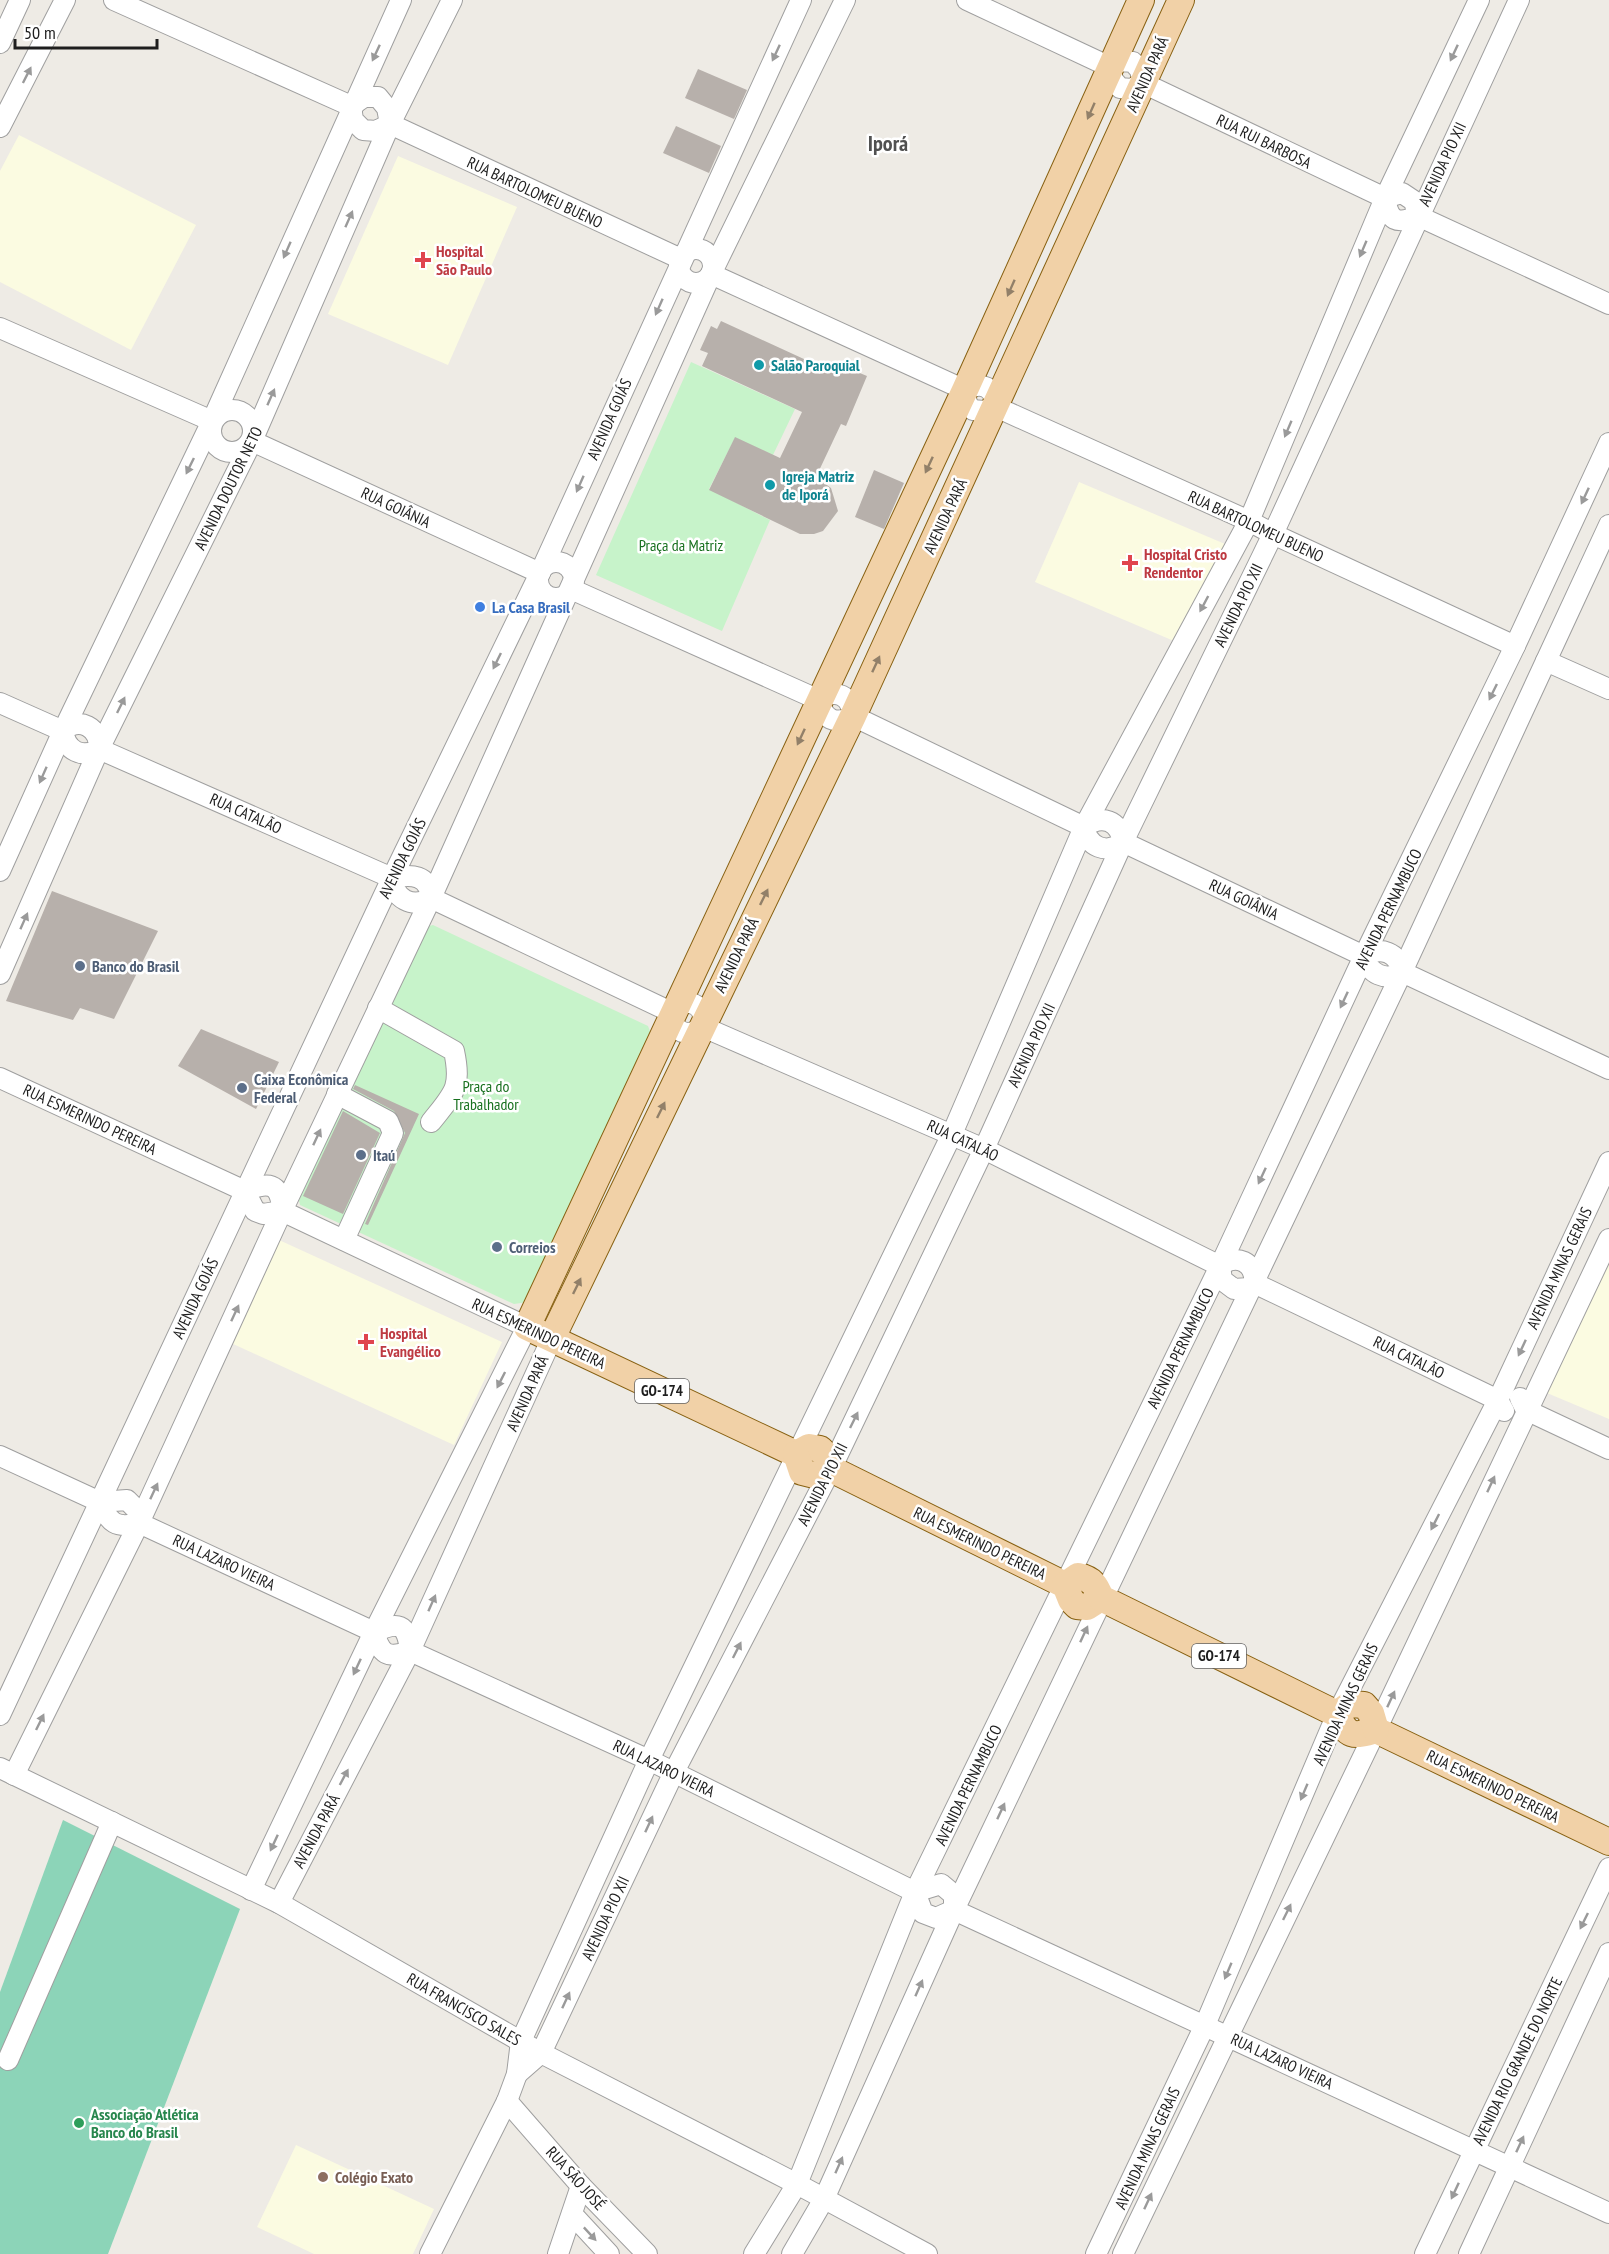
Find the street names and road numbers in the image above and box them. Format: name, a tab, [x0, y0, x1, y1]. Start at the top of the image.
street label: AVENIDA PARÁ	[1121, 33, 1173, 115]
street label: RUA RUI BARBOSA	[1213, 109, 1315, 173]
street label: AVENIDA PIO XII	[1414, 119, 1470, 209]
street label: RUA BARTOLOMEU BUENO	[464, 152, 606, 232]
street label: AVENIDA GOIÁS	[582, 375, 636, 463]
street label: AVENIDA DOUTOR NETO	[189, 423, 267, 553]
street label: AVENIDA PARÁ	[919, 475, 971, 557]
street label: RUA GOIÂNIA	[358, 482, 434, 532]
street label: RUA BARTOLOMEU BUENO	[1185, 486, 1327, 566]
street label: AVENIDA PIO XII	[1209, 560, 1267, 650]
street label: RUA CATALÃO	[207, 788, 285, 838]
street label: AVENIDA GOIÁS	[374, 814, 430, 901]
street label: AVENIDA PERNAMBUCO	[1350, 845, 1426, 973]
street label: RUA GOIÂNIA	[1206, 874, 1282, 924]
street label: AVENIDA PARÁ	[709, 914, 763, 996]
street label: AVENIDA PIO XII	[1003, 1000, 1059, 1090]
street label: RUA ESMERINDO PEREIRA	[20, 1079, 160, 1159]
street label: RUA CATALÃO	[924, 1115, 1002, 1165]
street label: AVENIDA MINAS GERAIS	[1522, 1204, 1596, 1332]
street label: AVENIDA GOIÁS	[168, 1254, 222, 1342]
street label: AVENIDA PERNAMBUCO	[1142, 1284, 1218, 1412]
street label: RUA ESMERINDO PEREIRA	[469, 1293, 609, 1373]
street label: RUA CATALÃO	[1370, 1331, 1448, 1383]
street label: AVENIDA PARÁ	[501, 1352, 553, 1434]
road number: GO-174	[635, 1379, 689, 1403]
street label: AVENIDA PIO XII	[793, 1439, 851, 1529]
street label: RUA ESMERINDO PEREIRA	[910, 1502, 1050, 1584]
street label: RUA LAZARO VIEIRA	[170, 1530, 279, 1595]
street label: AVENIDA MINAS GERAIS	[1308, 1640, 1382, 1768]
road number: GO-174	[1192, 1644, 1246, 1668]
street label: AVENIDA PERNAMBUCO	[930, 1721, 1006, 1849]
street label: RUA LAZARO VIEIRA	[610, 1735, 718, 1801]
street label: RUA ESMERINDO PEREIRA	[1423, 1745, 1563, 1827]
street label: AVENIDA PARÁ	[288, 1790, 344, 1871]
street label: AVENIDA PIO XII	[577, 1873, 633, 1963]
street label: RUA FRANCISCO SALES	[403, 1968, 525, 2050]
street label: AVENIDA RIO GRANDE DO NORTE	[1468, 1974, 1567, 2148]
street label: RUA LAZARO VIEIRA	[1228, 2029, 1337, 2094]
street label: AVENIDA MINAS GERAIS	[1110, 2084, 1184, 2212]
street label: RUA SÃO JOSÉ	[542, 2142, 610, 2214]

